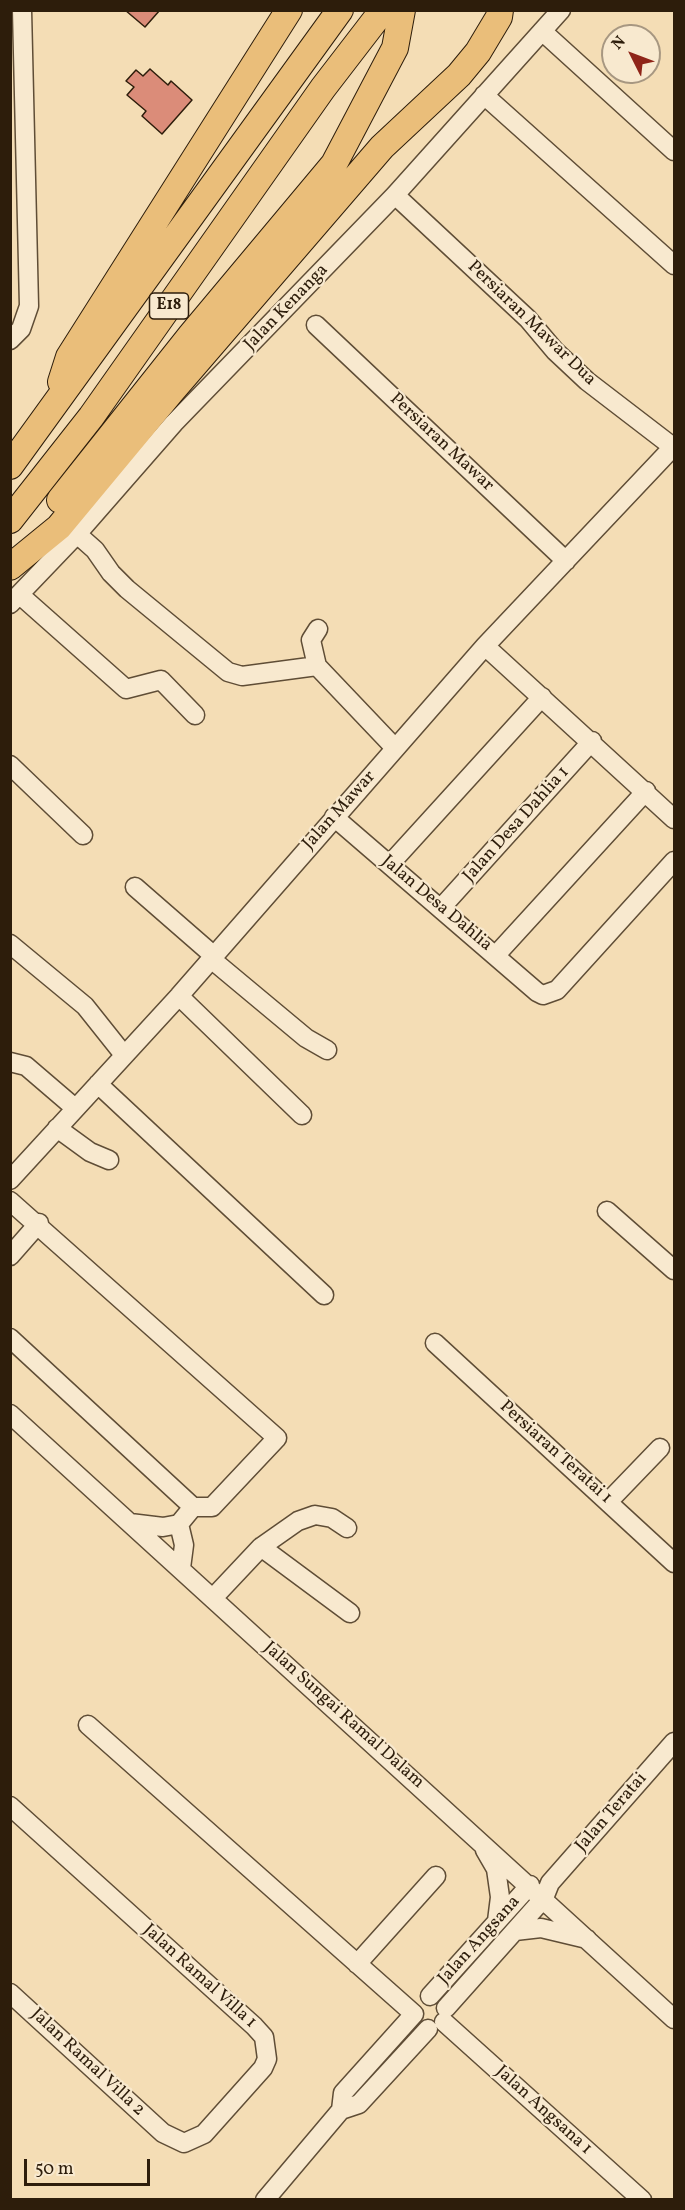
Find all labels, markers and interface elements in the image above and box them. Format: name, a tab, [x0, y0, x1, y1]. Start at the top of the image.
north arrow	[601, 24, 661, 84]
text: N	[607, 32, 631, 55]
street label: Persiaran Mawar Dua	[462, 257, 600, 391]
street label: Jalan Kenanga	[240, 260, 334, 356]
road number: E18	[150, 293, 188, 319]
street label: Persiaran Mawar	[384, 389, 498, 497]
street label: Jalan Desa Dahlia 1	[459, 763, 575, 887]
street label: Jalan Mawar	[299, 767, 381, 855]
street label: Jalan Desa Dahlia	[376, 851, 496, 957]
street label: Persiaran Teratai 1	[494, 1397, 616, 1509]
street label: Jalan Sungai Ramal Dalam	[258, 1638, 428, 1794]
street label: Jalan Teratai	[572, 1769, 652, 1857]
street label: Jalan Angsana	[434, 1892, 526, 1990]
street label: Jalan Ramal Villa 1	[138, 1920, 260, 2034]
street label: Jalan Ramal Villa 2	[25, 2004, 149, 2122]
street label: Jalan Angsana 1	[490, 2062, 596, 2160]
scale bar	[27, 2147, 153, 2185]
text: 50 m	[35, 2157, 74, 2182]

